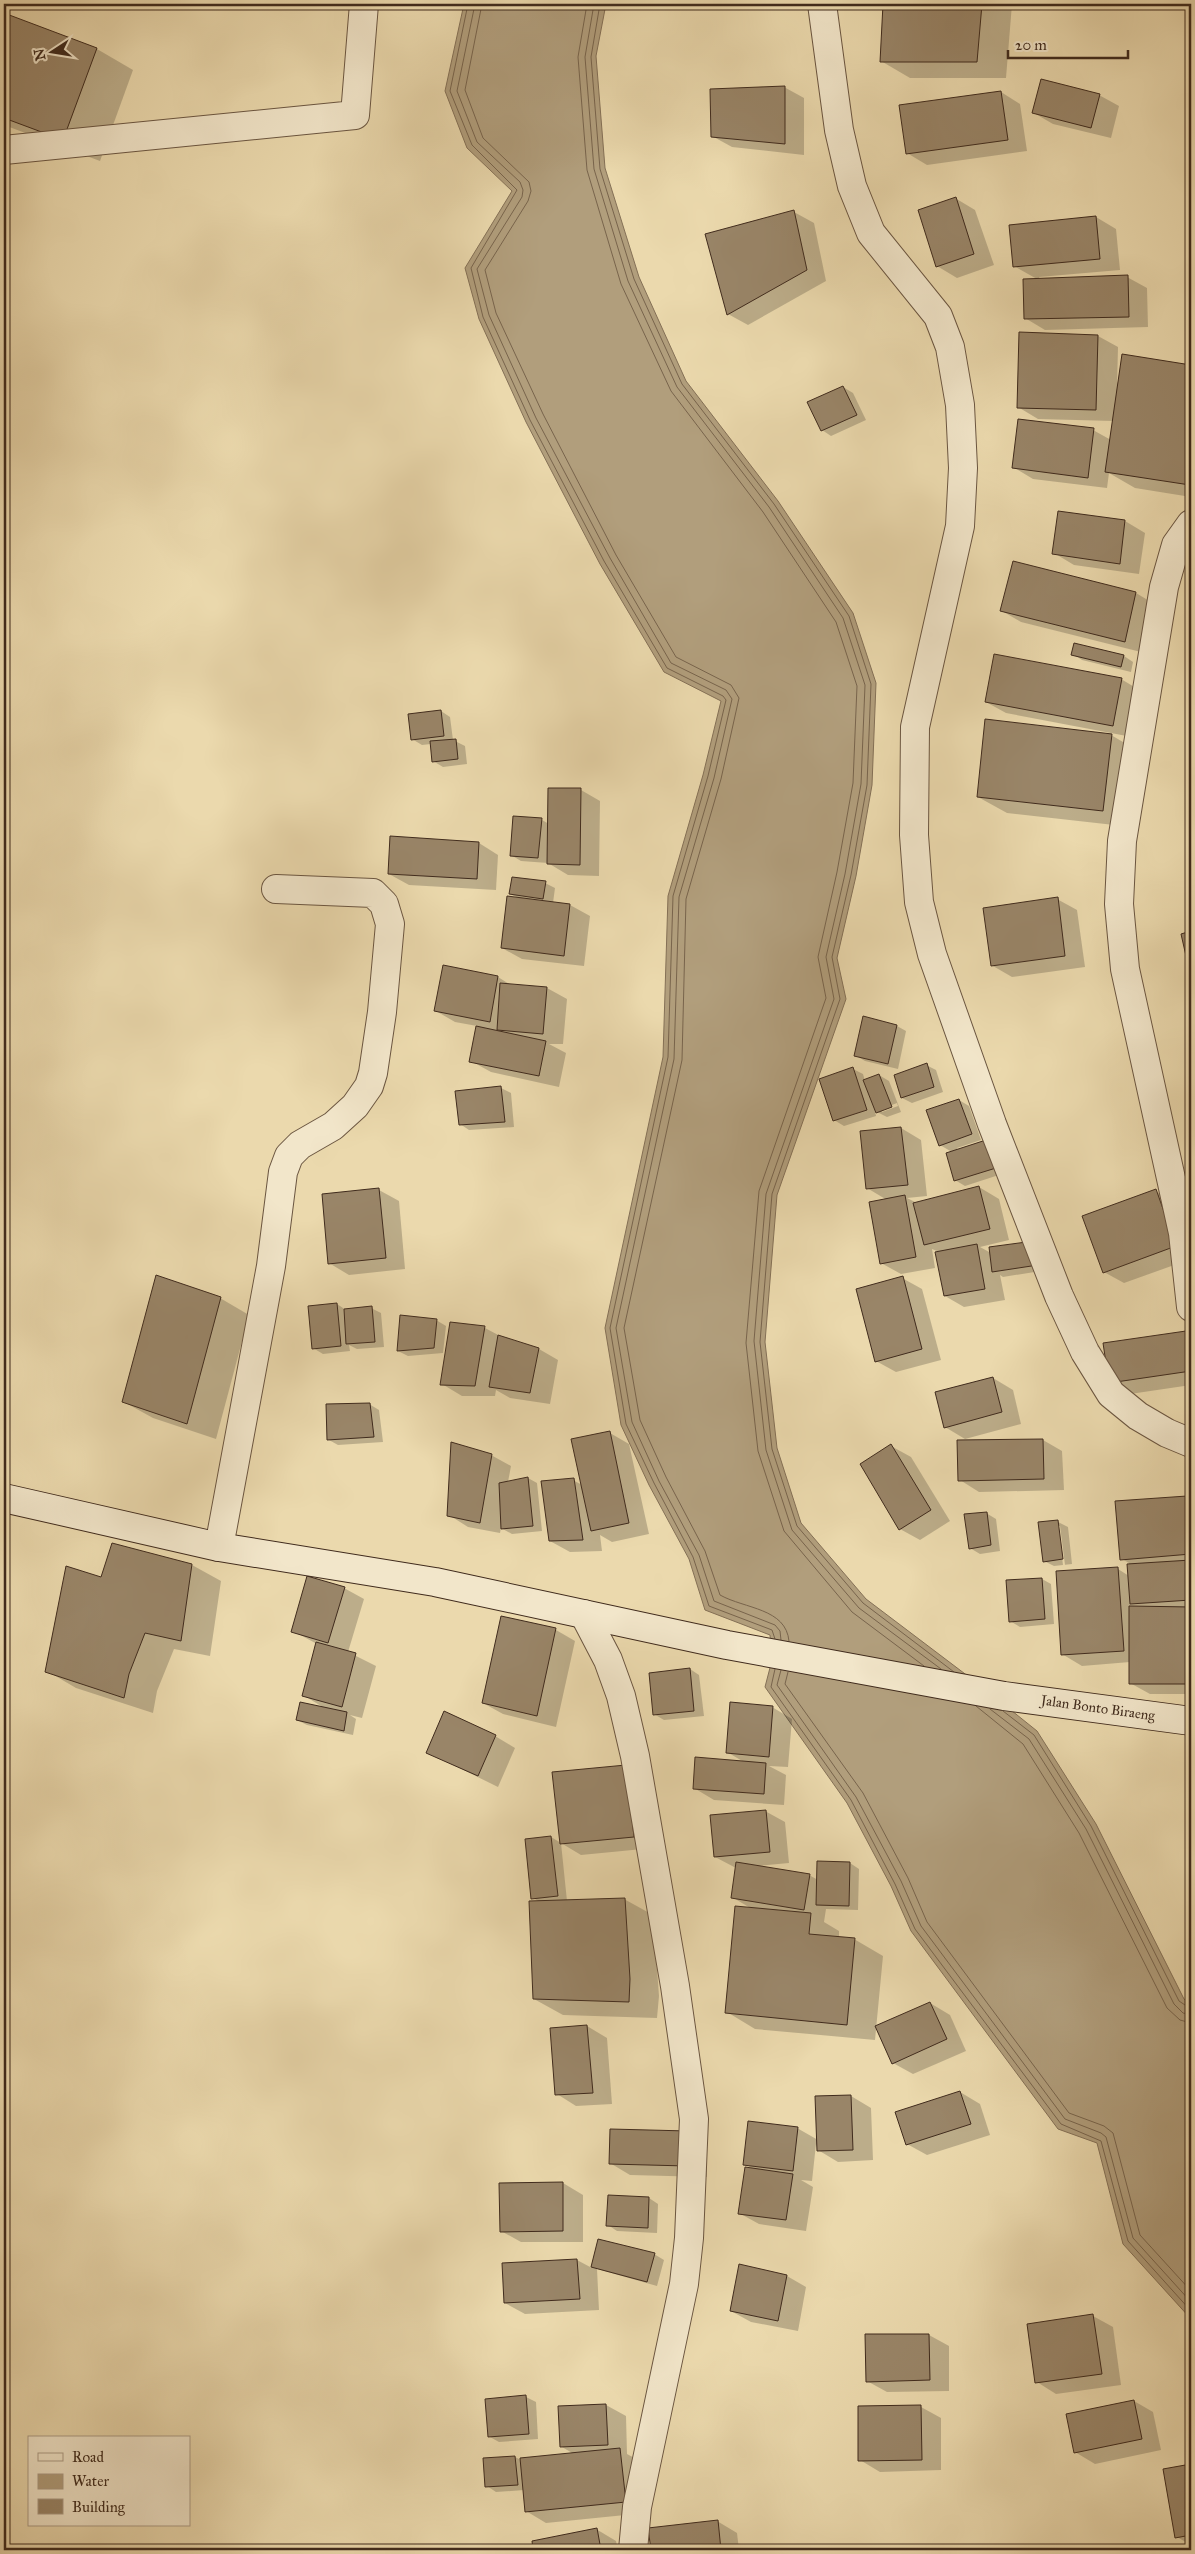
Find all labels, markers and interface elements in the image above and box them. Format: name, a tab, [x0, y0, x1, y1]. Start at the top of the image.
north arrow	[28, 28, 78, 78]
scale bar	[1008, 28, 1128, 60]
text: 20 m	[1015, 36, 1047, 54]
text: N	[30, 47, 49, 62]
street label: Jalan Bonto Biraeng	[1038, 1691, 1156, 1725]
legend	[28, 2436, 190, 2526]
text: Road	[72, 2448, 104, 2466]
text: Water	[72, 2472, 109, 2490]
text: Building	[72, 2498, 126, 2516]

